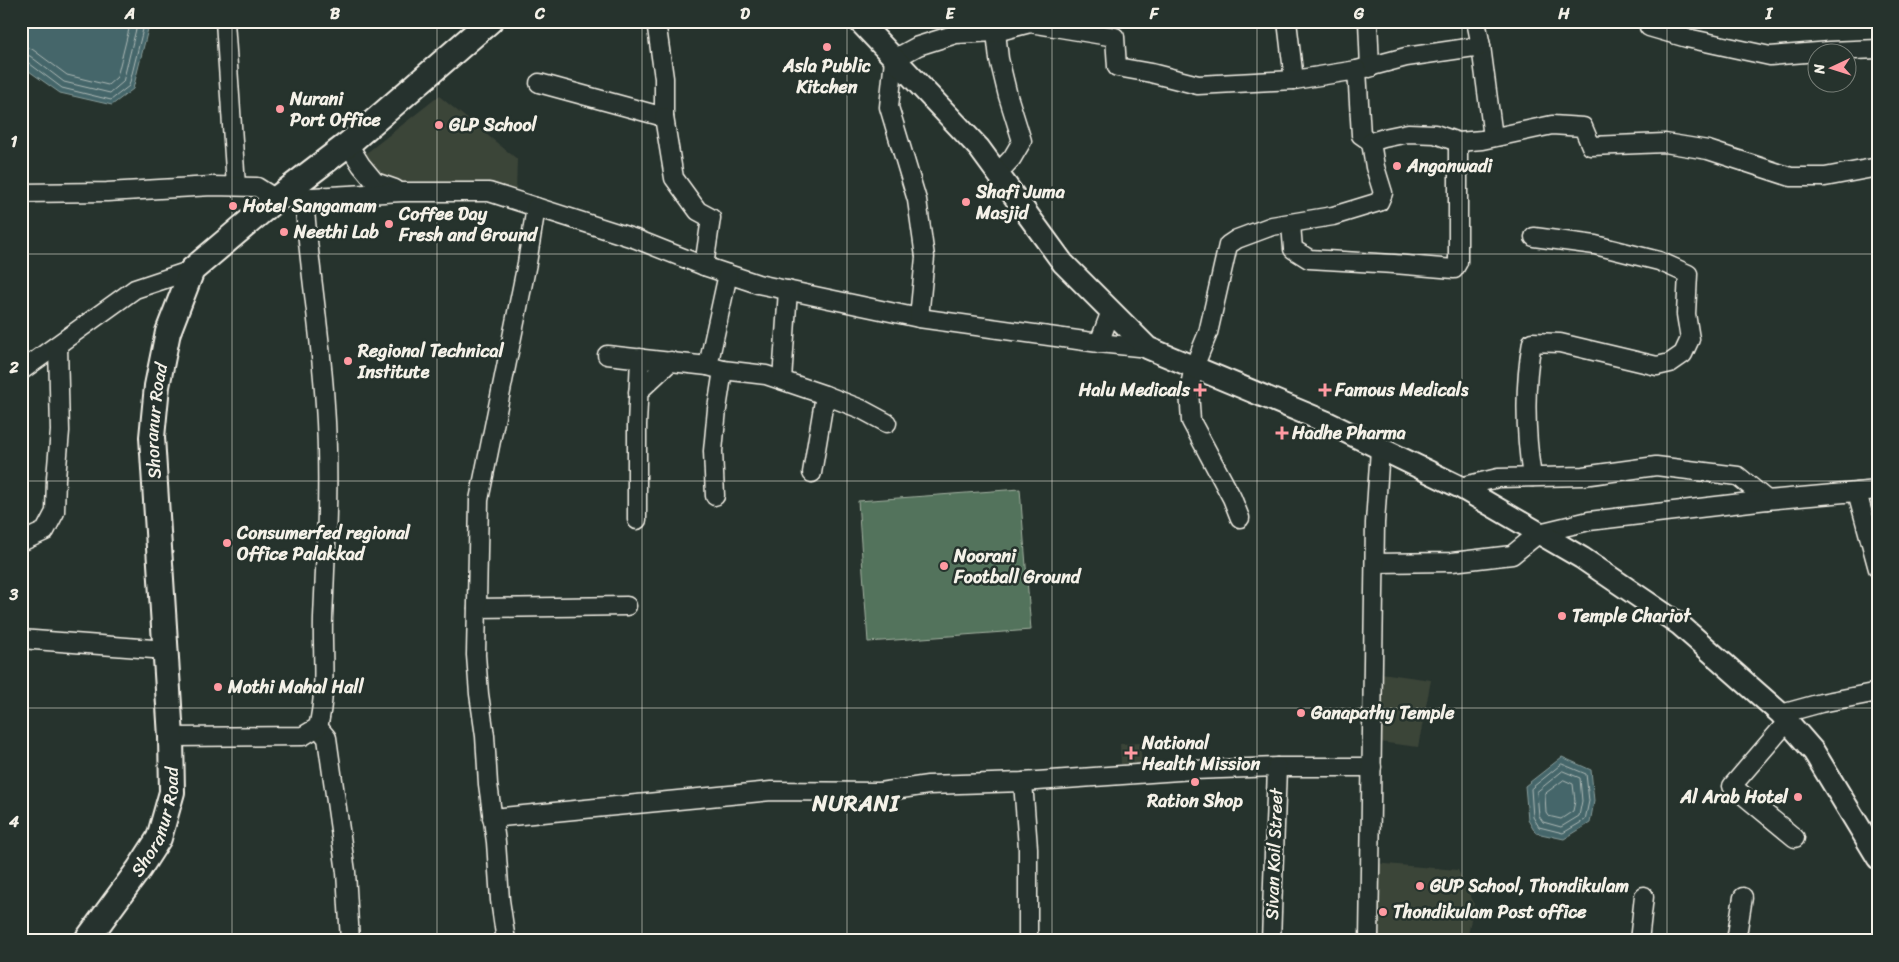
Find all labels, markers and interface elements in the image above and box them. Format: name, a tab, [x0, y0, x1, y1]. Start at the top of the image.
text: A	[124, 0, 135, 28]
text: B	[330, 0, 341, 28]
text: C	[534, 0, 546, 28]
text: D	[740, 0, 750, 28]
text: E	[946, 0, 956, 28]
text: F	[1149, 0, 1160, 28]
text: G	[1353, 0, 1365, 28]
text: H	[1557, 0, 1570, 28]
text: I	[1765, 0, 1774, 28]
marker: Asla Public Kitchen	[821, 41, 833, 53]
north arrow	[1806, 42, 1856, 92]
place label: Asla Public Kitchen	[782, 50, 871, 103]
text: N	[1807, 63, 1832, 76]
place label: Nurani Port Office	[289, 83, 382, 136]
marker: Nurani Port Office	[274, 103, 286, 115]
place label: GLP School	[448, 109, 538, 141]
marker: GLP School	[433, 119, 445, 131]
text: 1	[11, 127, 18, 156]
place label: Anganwadi	[1406, 150, 1493, 182]
marker: Anganwadi	[1391, 160, 1403, 172]
place label: Shafi Juma Masjid	[975, 176, 1066, 229]
place label: Hotel Sangamam	[242, 190, 377, 222]
marker: Shafi Juma Masjid	[960, 196, 972, 208]
place label: Coffee Day Fresh and Ground	[398, 198, 539, 251]
marker: Hotel Sangamam	[227, 200, 239, 212]
place label: Neethi Lab	[293, 216, 379, 248]
marker: Coffee Day Fresh and Ground	[383, 218, 395, 230]
marker: Neethi Lab	[278, 226, 290, 238]
place label: Regional Technical Institute	[357, 335, 505, 388]
text: 2	[8, 353, 19, 382]
marker: Regional Technical Institute	[342, 355, 354, 367]
street label: Shoranur Road	[136, 359, 178, 480]
place label: Halu Medicals	[1078, 374, 1191, 406]
place label: Famous Medicals	[1334, 374, 1469, 406]
marker: Halu Medicals	[1194, 384, 1206, 396]
marker: Famous Medicals	[1319, 384, 1331, 396]
place label: Hadhe Pharma	[1291, 417, 1406, 449]
marker: Hadhe Pharma	[1276, 427, 1288, 439]
place label: Consumerfed regional Office Palakkad	[236, 517, 411, 570]
marker: Consumerfed regional Office Palakkad	[221, 537, 233, 549]
place label: Noorani Football Ground	[953, 540, 1082, 593]
marker: Noorani Football Ground	[938, 560, 950, 572]
text: 3	[9, 580, 19, 609]
place label: Temple Chariot	[1572, 600, 1692, 632]
marker: Temple Chariot	[1556, 610, 1568, 622]
place label: Mothi Mahal Hall	[227, 671, 364, 703]
marker: Mothi Mahal Hall	[212, 681, 224, 693]
place label: Ganapathy Temple	[1310, 697, 1455, 729]
marker: Ganapathy Temple	[1295, 707, 1307, 719]
place label: National Health Mission	[1141, 727, 1260, 780]
marker: National Health Mission	[1124, 746, 1138, 760]
street label: Shoranur Road	[122, 765, 188, 884]
marker: Ration Shop	[1189, 776, 1201, 788]
place label: Al Arab Hotel	[1679, 781, 1789, 813]
district label: NURANI	[811, 784, 901, 823]
place label: Ration Shop	[1146, 785, 1243, 817]
street label: Sivan Koil Street	[1256, 787, 1292, 920]
marker: Al Arab Hotel	[1792, 791, 1804, 803]
text: 4	[8, 807, 19, 836]
place label: GUP School, Thondikulam	[1429, 870, 1629, 902]
marker: GUP School, Thondikulam	[1414, 880, 1426, 892]
place label: Thondikulam Post office	[1393, 896, 1587, 928]
marker: Thondikulam Post office	[1377, 906, 1389, 918]

